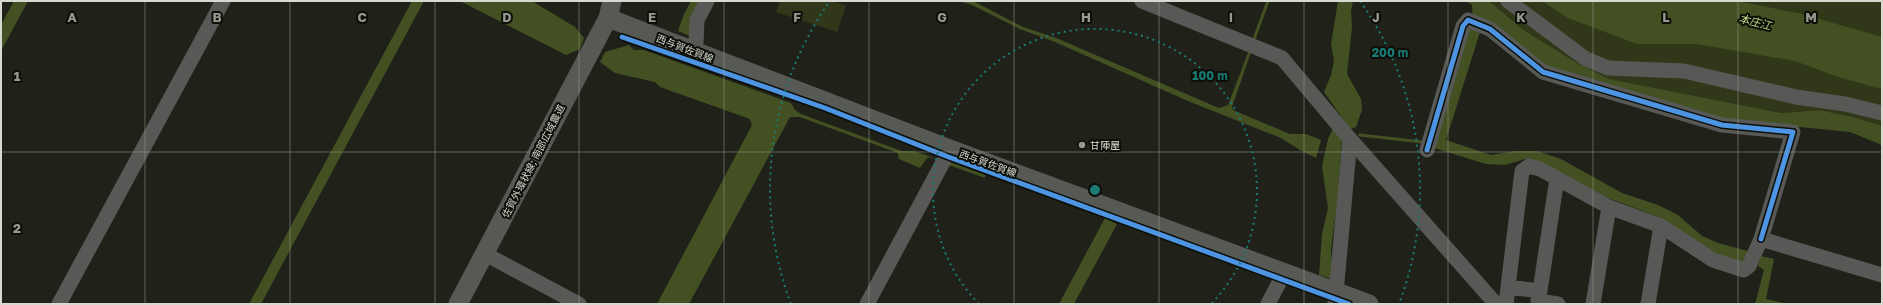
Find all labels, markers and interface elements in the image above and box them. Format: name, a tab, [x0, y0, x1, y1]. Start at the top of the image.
text: A	[67, 9, 77, 25]
text: B	[212, 9, 222, 25]
text: C	[357, 9, 367, 25]
text: D	[502, 9, 512, 25]
text: E	[648, 9, 656, 25]
text: F	[793, 9, 801, 25]
text: G	[937, 9, 947, 25]
text: H	[1081, 9, 1091, 25]
text: I	[1229, 9, 1233, 25]
text: J	[1372, 9, 1380, 25]
text: K	[1516, 9, 1526, 25]
text: L	[1662, 9, 1670, 25]
text: M	[1805, 9, 1817, 25]
water label: 本庄江	[1738, 11, 1774, 32]
street label: 西与賀佐賀線	[655, 32, 715, 64]
text: 200 m	[1372, 45, 1408, 60]
text: 1	[14, 68, 21, 84]
text: 100 m	[1192, 68, 1228, 83]
street label: 佐賀外環状線; 南部広域農道	[499, 102, 567, 220]
place label: 甘陣屋	[1090, 139, 1120, 151]
marker: 甘陣屋	[1077, 140, 1087, 150]
street label: 西与賀佐賀線	[958, 147, 1018, 179]
centre of rings	[1088, 183, 1102, 197]
text: 2	[13, 220, 21, 236]

